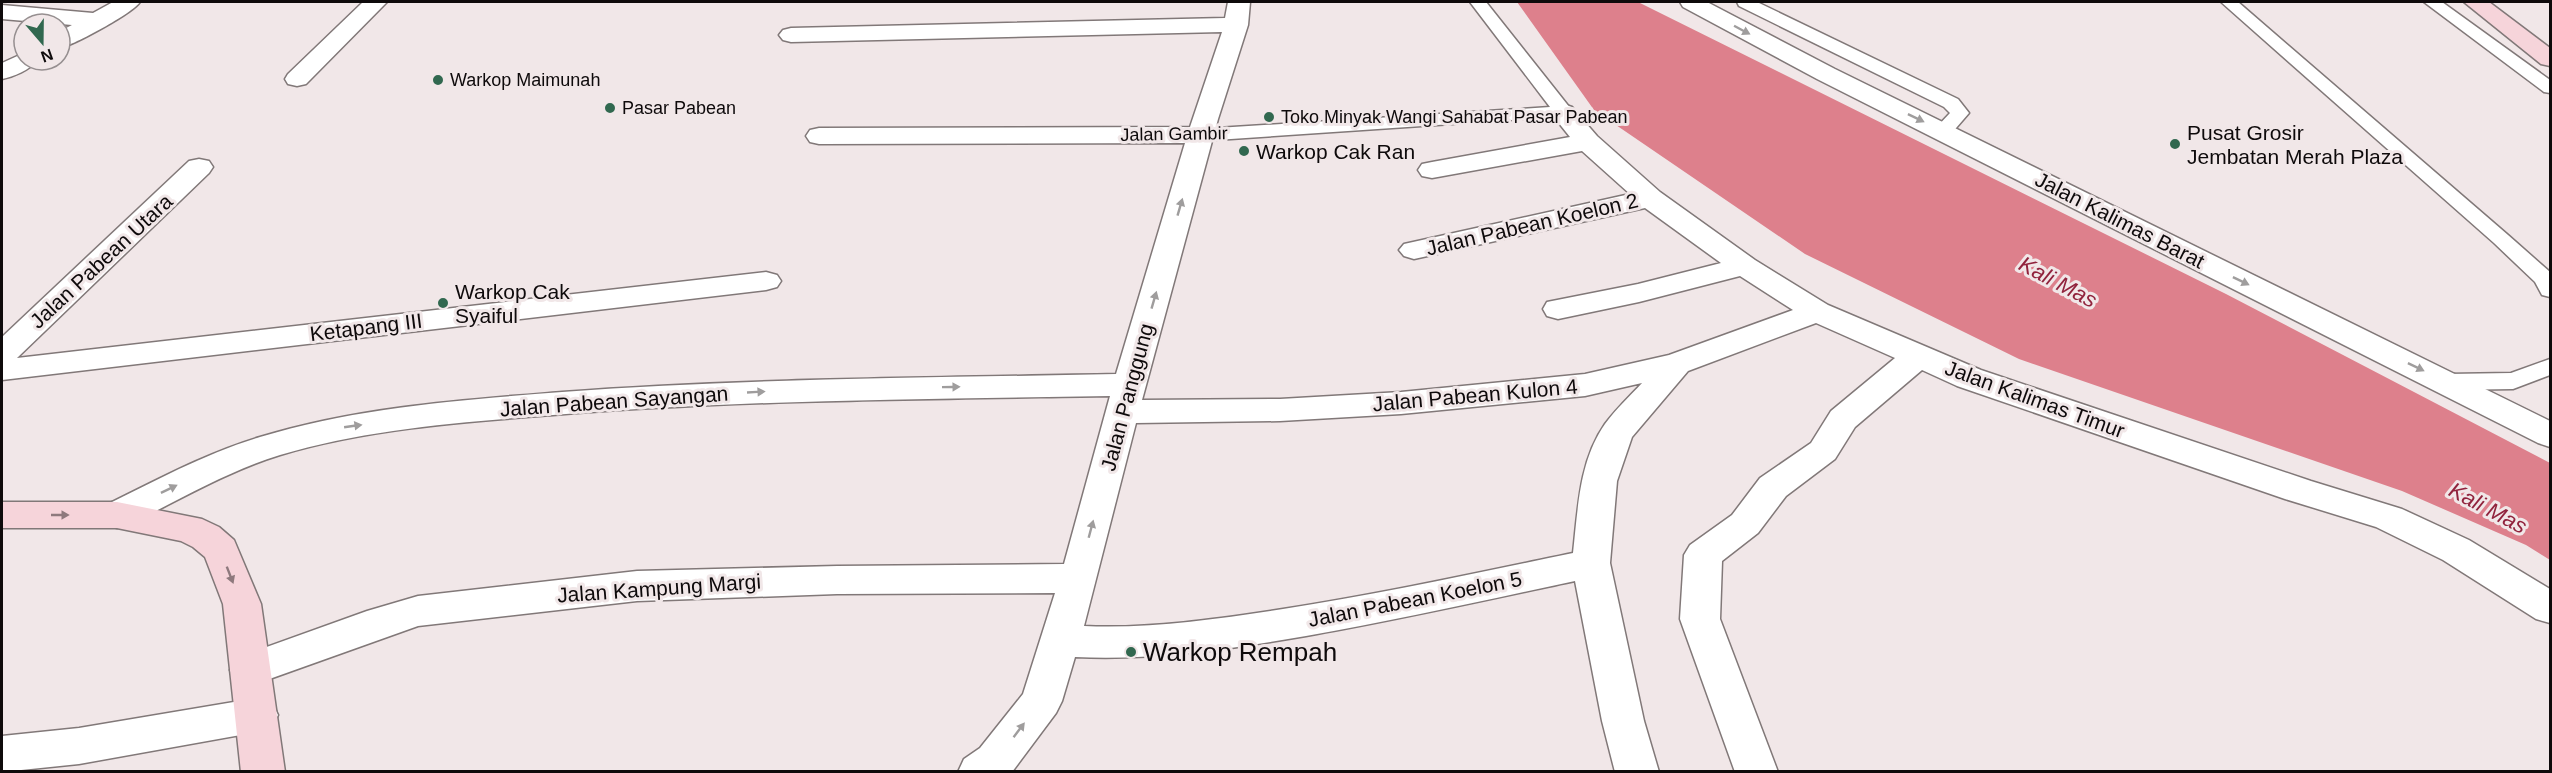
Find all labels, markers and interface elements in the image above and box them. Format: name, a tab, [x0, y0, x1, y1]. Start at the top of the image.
north arrow	[12, 12, 72, 72]
one-way arrow	[1734, 25, 1751, 35]
text: N	[39, 46, 55, 66]
place label: Warkop Maimunah	[450, 70, 600, 90]
marker: Warkop Maimunah	[431, 73, 445, 87]
place label: Pasar Pabean	[622, 98, 736, 118]
marker: Pasar Pabean	[603, 101, 617, 115]
place label: Toko Minyak Wangi Sahabat Pasar Pabean	[1281, 107, 1628, 127]
marker: Toko Minyak Wangi Sahabat Pasar Pabean	[1262, 110, 1276, 124]
one-way arrow	[1908, 114, 1925, 123]
place label: Pusat Grosir Jembatan Merah Plaza	[2187, 121, 2403, 168]
street label: Jalan Gambir	[1120, 123, 1228, 145]
marker: Pusat Grosir Jembatan Merah Plaza	[2168, 137, 2182, 151]
place label: Warkop Cak Ran	[1256, 140, 1415, 163]
marker: Warkop Cak Ran	[1237, 144, 1251, 158]
street label: Jalan Kalimas Barat	[2032, 167, 2209, 273]
street label: Jalan Pabean Koelon 2	[1424, 188, 1640, 260]
street label: Jalan Pabean Utara	[25, 189, 177, 333]
one-way arrow	[1176, 198, 1186, 216]
water label: Kali Mas	[2015, 251, 2101, 313]
one-way arrow	[2232, 276, 2249, 285]
place label: Warkop Cak Syaiful	[455, 280, 570, 327]
one-way arrow	[1150, 291, 1159, 309]
marker: Warkop Cak Syaiful	[436, 296, 450, 310]
street label: Ketapang III	[308, 309, 424, 345]
street label: Jalan Panggung	[1096, 321, 1158, 473]
street label: Jalan Kalimas Timur	[1942, 356, 2128, 442]
one-way arrow	[2407, 362, 2424, 371]
street label: Jalan Pabean Kulon 4	[1372, 375, 1579, 415]
street label: Jalan Pabean Sayangan	[499, 382, 729, 420]
one-way arrow	[942, 382, 961, 391]
one-way arrow	[747, 388, 766, 397]
one-way arrow	[344, 422, 363, 431]
water label: Kali Mas	[2445, 477, 2531, 539]
one-way arrow	[161, 485, 178, 494]
one-way arrow	[50, 510, 69, 520]
one-way arrow	[1087, 520, 1097, 538]
one-way arrow	[225, 566, 235, 584]
street label: Jalan Pabean Koelon 5	[1306, 567, 1524, 631]
street label: Jalan Kampung Margi	[556, 569, 762, 607]
place label: Warkop Rempah	[1143, 637, 1337, 667]
marker: Warkop Rempah	[1124, 645, 1138, 659]
one-way arrow	[1012, 723, 1024, 738]

